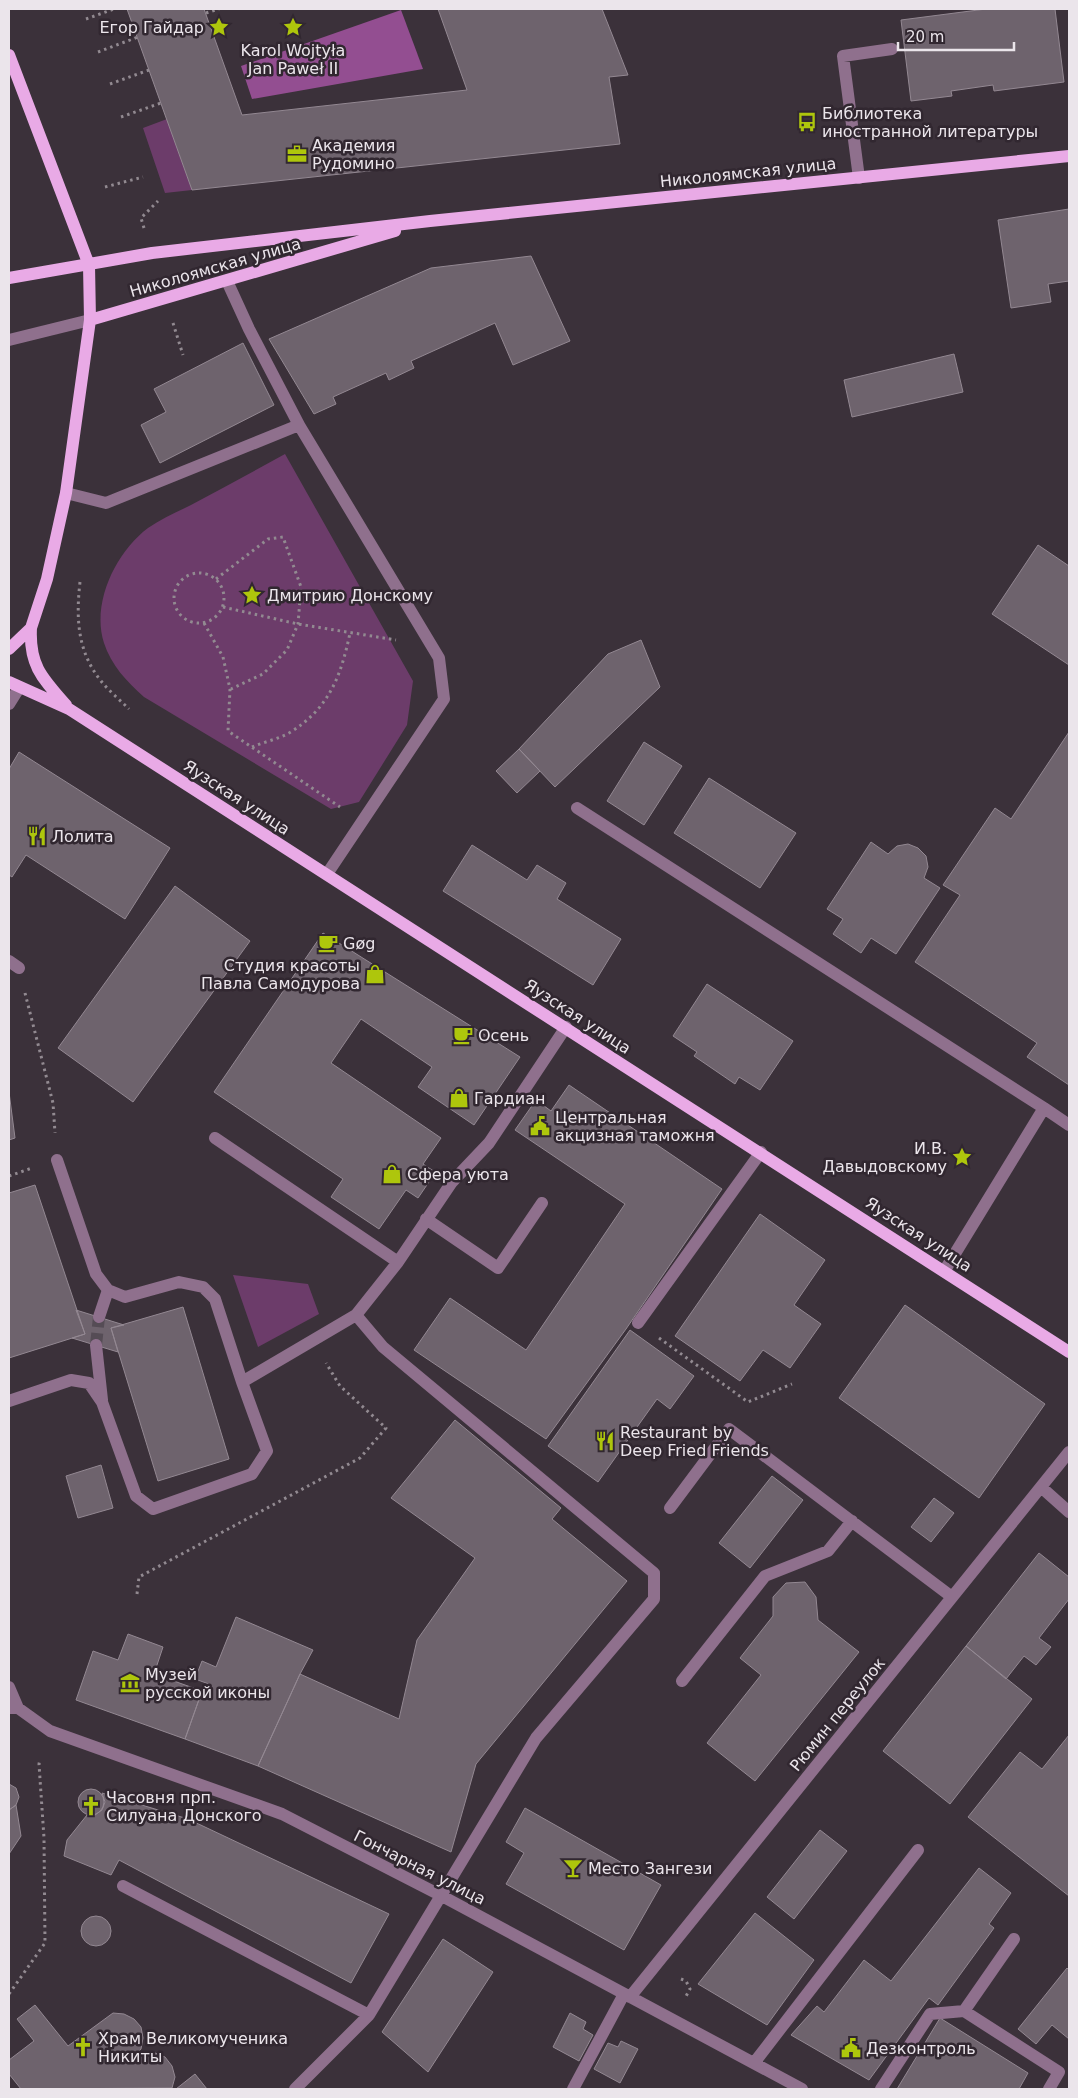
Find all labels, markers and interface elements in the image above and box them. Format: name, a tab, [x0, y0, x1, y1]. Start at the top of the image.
place icon: Егор Гайдар	[208, 16, 230, 38]
place icon: Karol Wojtyła Jan Paweł II	[282, 16, 304, 38]
place label: Егор Гайдар	[99, 18, 204, 37]
scale bar	[898, 20, 1014, 52]
text: 20 m	[906, 28, 944, 46]
place label: Karol Wojtyła Jan Paweł II	[241, 41, 345, 78]
place label: Библиотека иностранной литературы	[822, 104, 1038, 141]
bus stop icon: Библиотека иностранной литературы	[796, 111, 818, 133]
place label: Академия Рудомино	[312, 136, 395, 173]
office icon: Академия Рудомино	[286, 143, 308, 165]
street label: Николоямская улица	[659, 154, 837, 191]
street label: Николоямская улица	[127, 234, 303, 301]
place icon: Дмитрию Донскому	[241, 584, 263, 606]
place label: Дмитрию Донскому	[267, 586, 433, 605]
street label: Яузская улица	[180, 756, 293, 839]
restaurant icon: Лолита	[26, 825, 48, 847]
place label: Лолита	[52, 827, 114, 846]
cafe icon: Gøg	[317, 932, 339, 954]
place label: Gøg	[343, 934, 375, 953]
place label: Студия красоты Павла Самодурова	[201, 956, 360, 993]
shop icon: Студия красоты Павла Самодурова	[364, 963, 386, 985]
street label: Яузская улица	[521, 975, 634, 1058]
cafe icon: Осень	[452, 1024, 474, 1046]
place label: Осень	[478, 1026, 529, 1045]
shop icon: Гардиан	[448, 1087, 470, 1109]
place label: Гардиан	[474, 1089, 545, 1108]
place label: Центральная акцизная таможня	[555, 1108, 715, 1145]
public building icon: Центральная акцизная таможня	[529, 1115, 551, 1137]
place label: И.В. Давыдовскому	[823, 1139, 947, 1176]
place icon: И.В. Давыдовскому	[951, 1146, 973, 1168]
shop icon: Сфера уюта	[381, 1163, 403, 1185]
place label: Сфера уюта	[407, 1165, 509, 1184]
street label: Яузская улица	[862, 1193, 975, 1276]
place label: Restaurant by Deep Fried Friends	[620, 1423, 769, 1460]
restaurant icon: Restaurant by Deep Fried Friends	[594, 1430, 616, 1452]
street label: Рюмин переулок	[786, 1653, 889, 1775]
place label: Музей русской иконы	[145, 1665, 270, 1702]
museum icon: Музей русской иконы	[119, 1672, 141, 1694]
place label: Часовня прп. Силуана Донского	[106, 1788, 262, 1825]
church icon: Часовня прп. Силуана Донского	[80, 1795, 102, 1817]
street label: Гончарная улица	[351, 1826, 489, 1909]
bar icon: Место Зангези	[562, 1857, 584, 1879]
place label: Место Зангези	[588, 1859, 712, 1878]
place label: Храм Великомученика Никиты	[98, 2029, 288, 2066]
church icon: Храм Великомученика Никиты	[72, 2036, 94, 2058]
public building icon: Дезконтроль	[840, 2037, 862, 2059]
place label: Дезконтроль	[866, 2039, 976, 2058]

